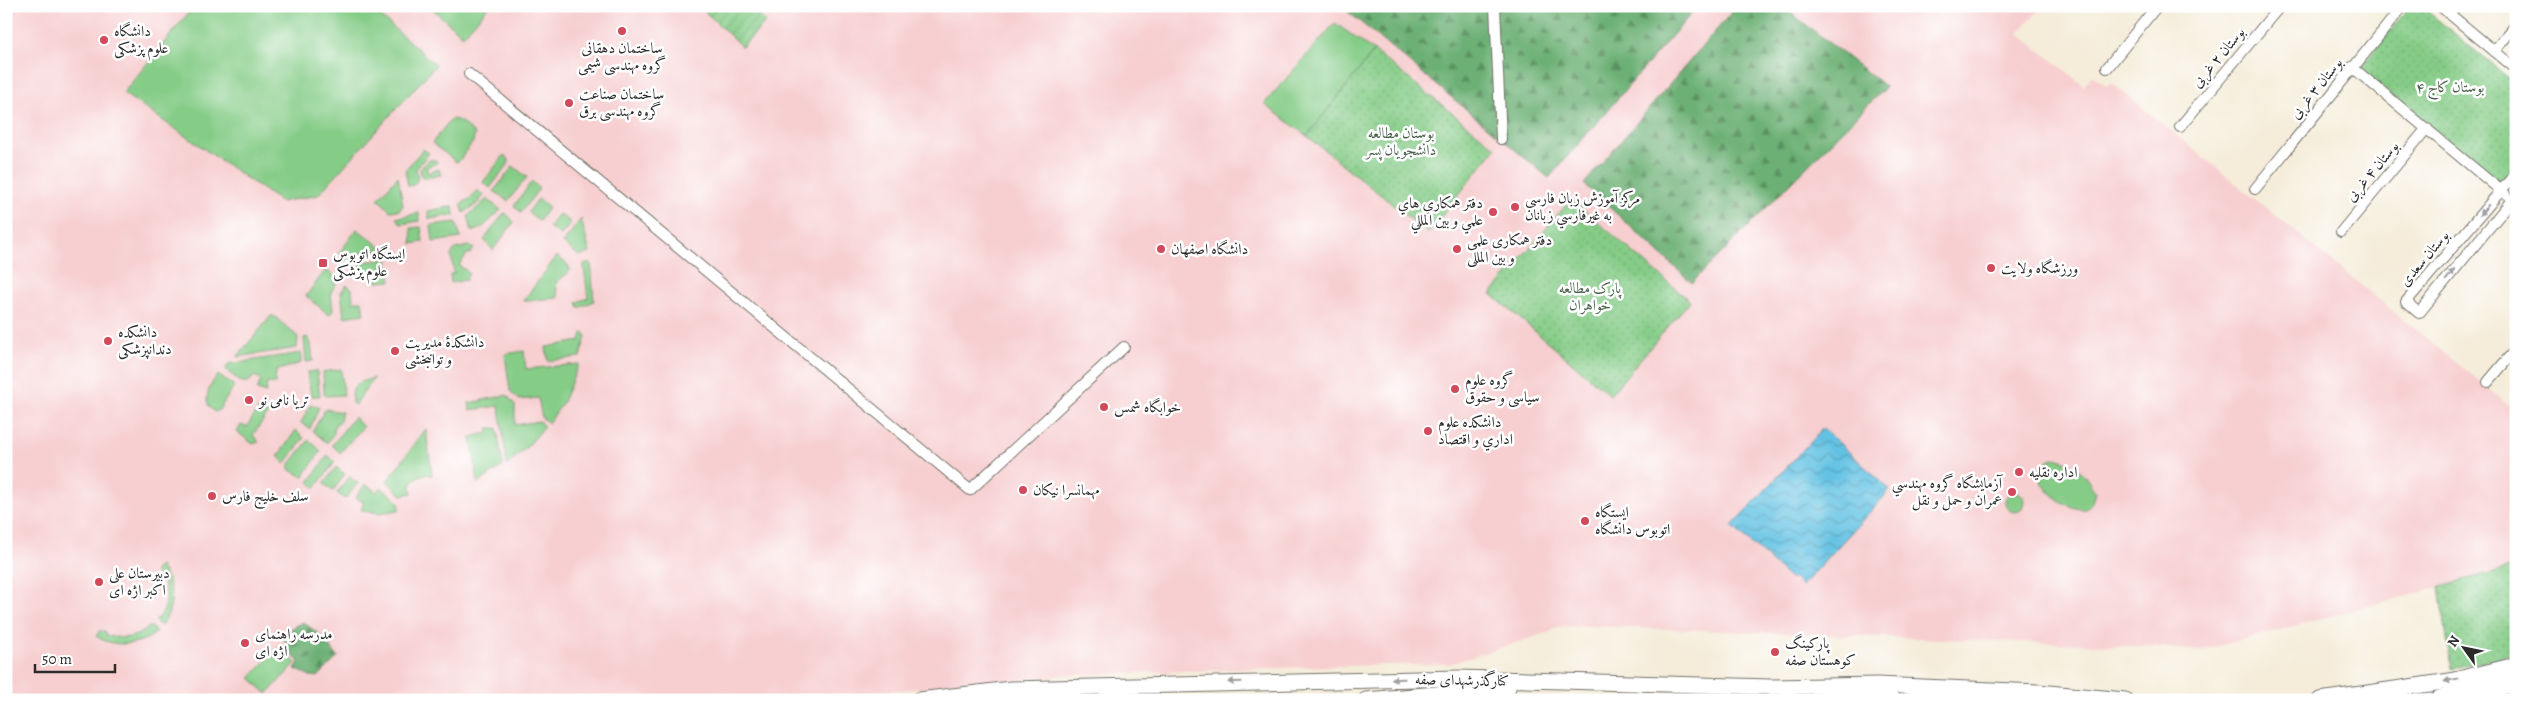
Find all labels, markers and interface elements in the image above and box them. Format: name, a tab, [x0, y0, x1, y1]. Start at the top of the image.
place label: دانشگاه علوم پزشکی	[114, 21, 168, 61]
street label: بوستان ۲ غربی	[2187, 22, 2250, 92]
marker: ساختمان دهقانی گروه مهندسی شیمی	[616, 25, 628, 37]
marker: دانشگاه علوم پزشکی	[98, 34, 110, 46]
place label: ساختمان دهقانی گروه مهندسی شیمی	[578, 38, 666, 76]
street label: بوستان ۳ غربی	[2285, 53, 2348, 124]
park label: بوستان کاج ۴	[2416, 77, 2484, 100]
place label: ساختمان صناعت گروه مهندسی برق	[579, 84, 664, 122]
marker: ساختمان صناعت گروه مهندسی برق	[563, 97, 575, 109]
park label: بوستان مطالعه دانشجویان پسر	[1364, 123, 1436, 161]
street label: بوستان ۴ غربی	[2341, 136, 2404, 206]
place label: مرکز آموزش زبان فارسي به غيرفارسي زبانان	[1525, 188, 1640, 229]
place label: دفتر همکاري هاي علمي و بين المللي	[1398, 193, 1483, 234]
marker: مرکز آموزش زبان فارسي به غيرفارسي زبانان	[1509, 201, 1521, 213]
one-way arrow	[2479, 203, 2490, 216]
marker: دفتر همکاري هاي علمي و بين المللي	[1487, 206, 1499, 218]
street label: بوستان سعدی	[2395, 226, 2454, 290]
place label: دفتر همکاری علمی و بین المللی	[1467, 230, 1552, 268]
place label: دانشگاه اصفهان	[1171, 239, 1248, 259]
marker: دانشگاه اصفهان	[1155, 243, 1167, 255]
marker: دفتر همکاری علمی و بین المللی	[1451, 243, 1463, 255]
place label: ایستگاه اتوبوس علوم پزشکی	[333, 244, 405, 284]
marker: ایستگاه اتوبوس علوم پزشکی	[317, 257, 329, 269]
place label: ورزشگاه ولایت	[2001, 258, 2078, 278]
marker: ورزشگاه ولایت	[1985, 262, 1997, 274]
one-way arrow	[2444, 269, 2455, 282]
park label: پارک مطالعه خواهران	[1559, 278, 1622, 315]
place label: دانشکده دندانپزشکی	[118, 322, 172, 360]
place label: دانشکدهٔ مدیریت و توانبخشی	[405, 332, 484, 370]
marker: دانشکده دندانپزشکی	[102, 335, 114, 347]
marker: دانشکدهٔ مدیریت و توانبخشی	[389, 345, 401, 357]
place label: گروه علوم سیاسی و حقوق	[1465, 370, 1540, 408]
marker: گروه علوم سیاسی و حقوق	[1449, 383, 1461, 395]
place label: تریا نامی نو	[257, 390, 309, 410]
marker: تریا نامی نو	[243, 394, 255, 406]
place label: خوابگاه شمس	[1114, 397, 1181, 417]
marker: خوابگاه شمس	[1098, 401, 1110, 413]
place label: دانشکده علوم اداري و اقتصاد	[1438, 412, 1513, 451]
marker: دانشکده علوم اداري و اقتصاد	[1422, 425, 1434, 437]
place label: اداره نقليه	[2029, 462, 2078, 482]
marker: اداره نقليه	[2013, 466, 2025, 478]
place label: آزمايشگاه گروه مهندسي عمران و حمل و نقل	[1892, 473, 2004, 511]
place label: مهمانسرا نیکان	[1033, 480, 1100, 500]
marker: مهمانسرا نیکان	[1017, 484, 1029, 496]
place label: سلف خلیج فارس	[222, 486, 309, 510]
marker: آزمايشگاه گروه مهندسي عمران و حمل و نقل	[2006, 486, 2018, 498]
marker: سلف خلیج فارس	[206, 490, 218, 502]
place label: ایستگاه اتوبوس دانشگاه	[1595, 502, 1670, 539]
marker: ایستگاه اتوبوس دانشگاه	[1579, 515, 1591, 527]
place label: دبیرستان علی اکبر اژه ای	[109, 563, 170, 600]
marker: دبیرستان علی اکبر اژه ای	[93, 576, 105, 588]
place label: مدرسه راهنمای اژه ای	[255, 624, 333, 661]
north arrow	[2440, 624, 2490, 674]
text: N	[2443, 632, 2464, 651]
place label: پارکینگ کوهستان صفه	[1785, 633, 1856, 670]
marker: مدرسه راهنمای اژه ای	[239, 637, 251, 649]
scale bar	[35, 641, 115, 673]
marker: پارکینگ کوهستان صفه	[1769, 646, 1781, 658]
text: 50 m	[42, 649, 72, 669]
street label: کنارگذرشهدای صفه	[1415, 668, 1509, 691]
one-way arrow	[1389, 675, 1405, 683]
one-way arrow	[2443, 677, 2459, 685]
one-way arrow	[1227, 679, 1243, 687]

